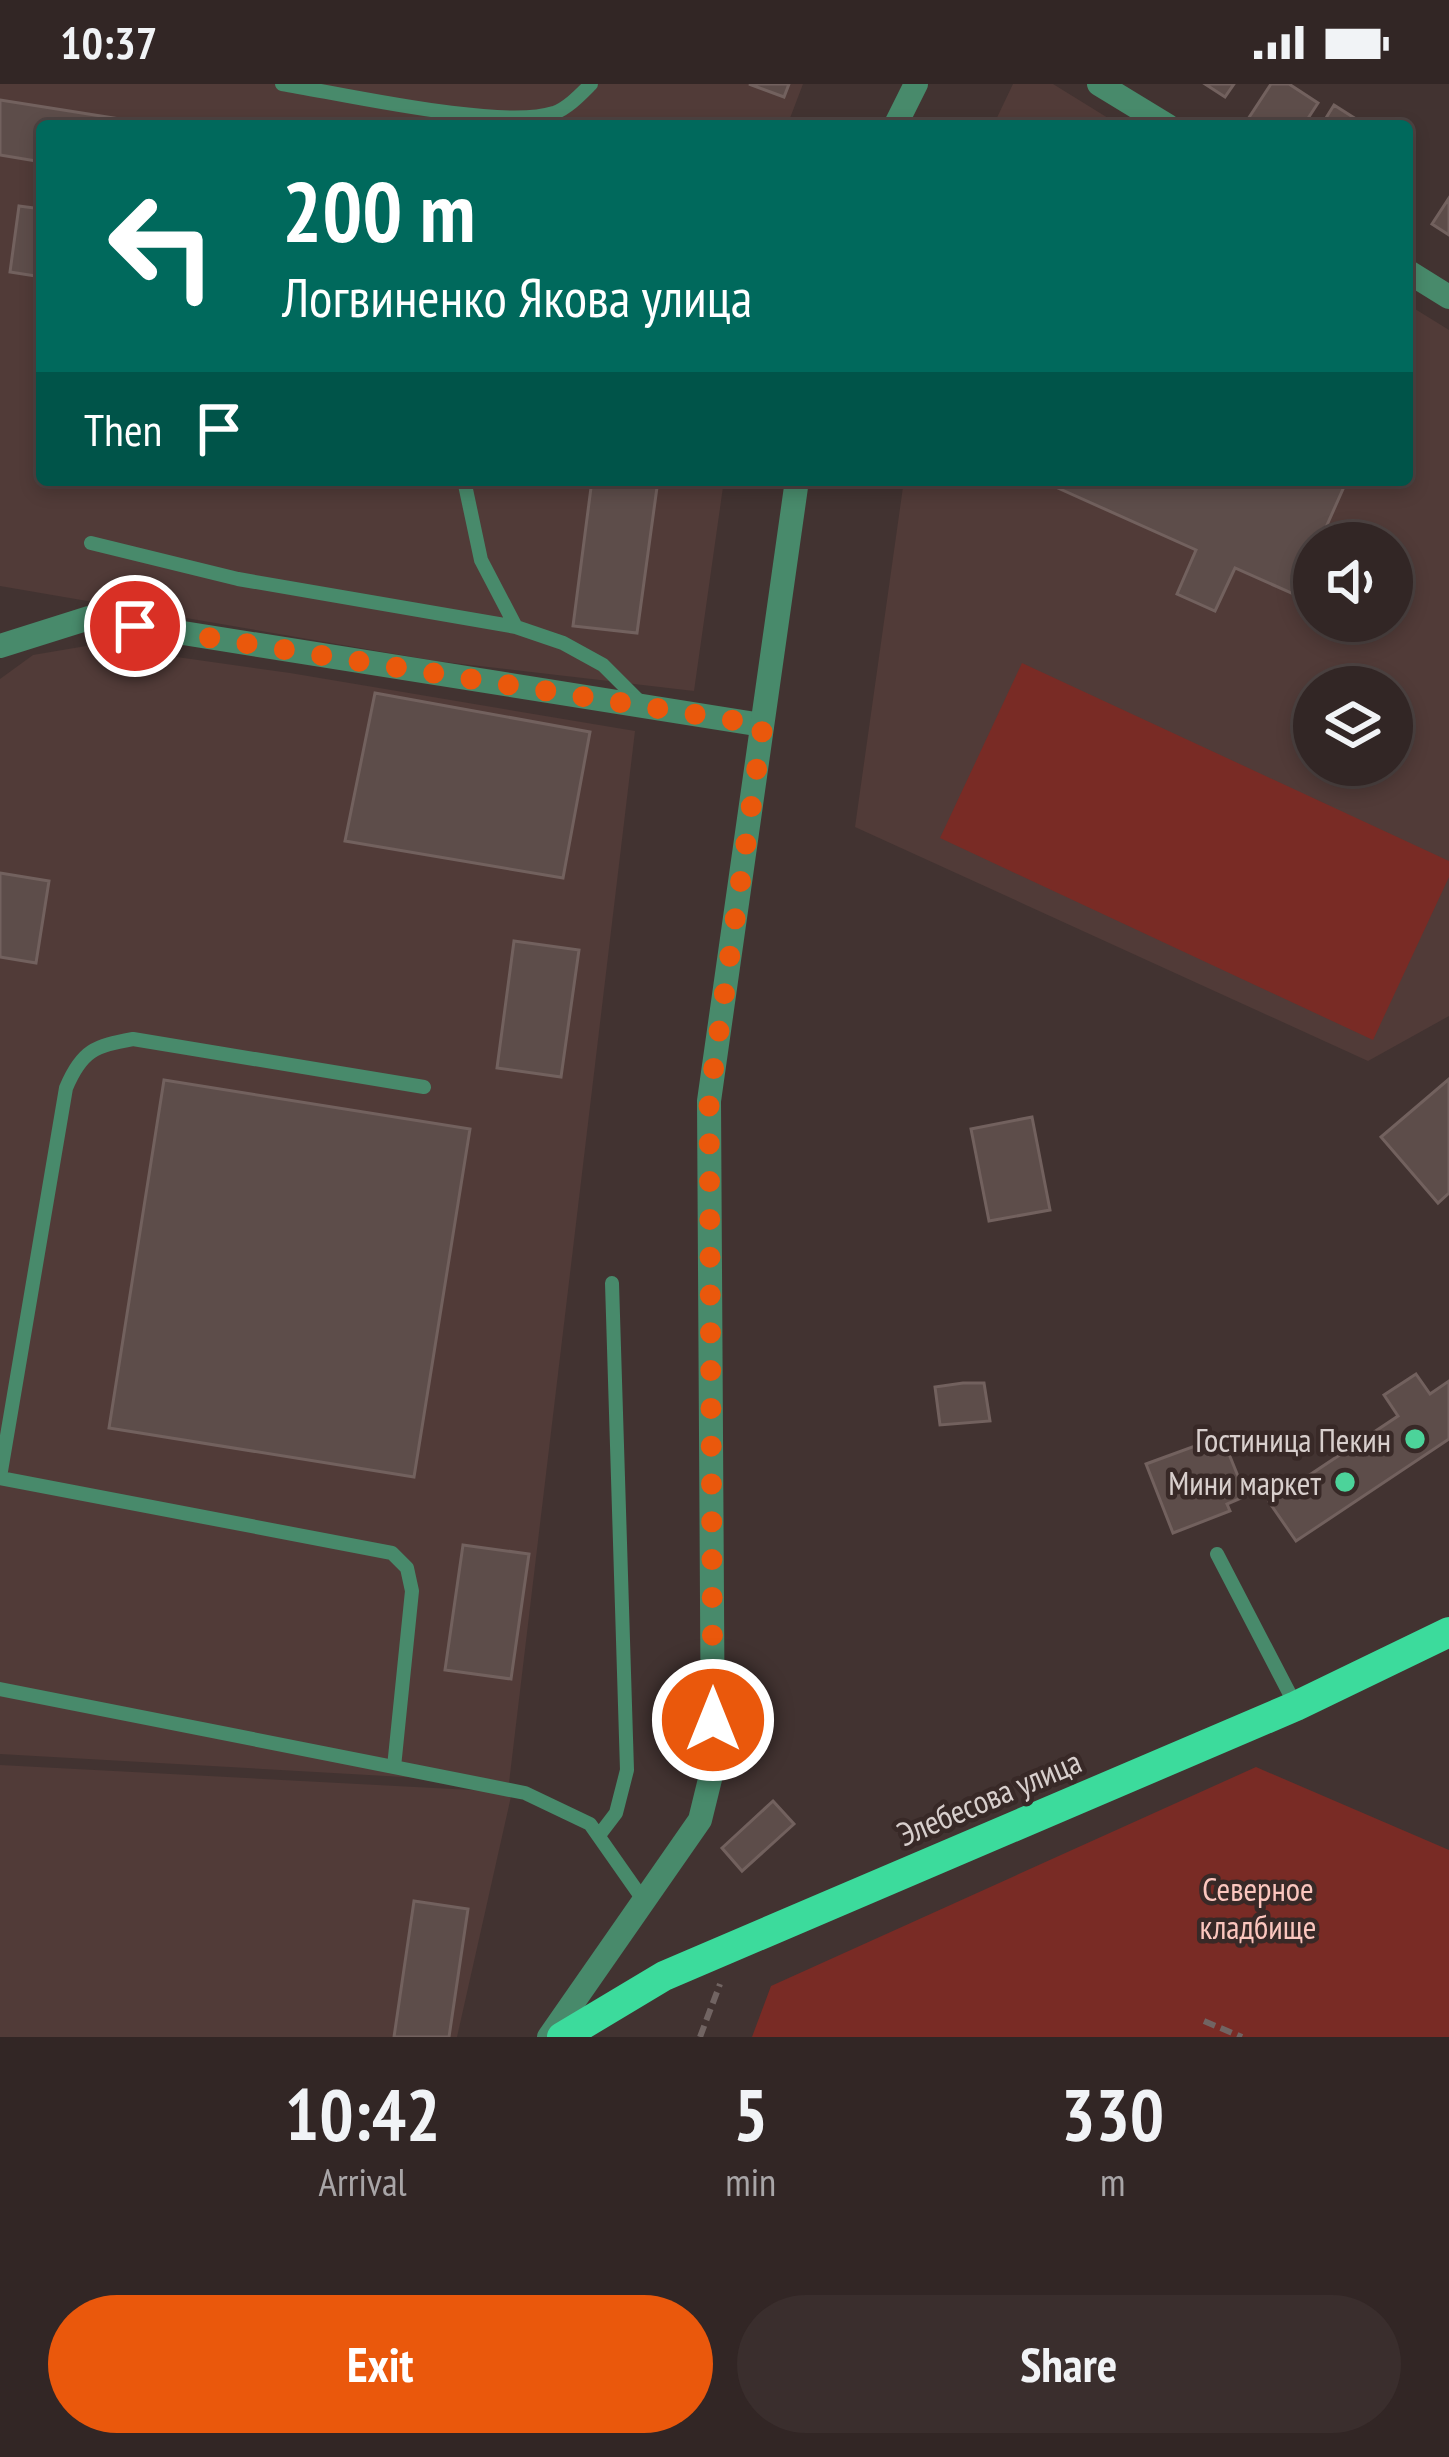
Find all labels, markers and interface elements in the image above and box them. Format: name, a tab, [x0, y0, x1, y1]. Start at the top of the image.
text: 10:37	[60, 13, 157, 71]
text: 200 m	[282, 156, 475, 265]
icon: left	[84, 168, 240, 324]
text: Логвиненко Якова улица	[282, 262, 752, 332]
icon: arrive	[186, 396, 252, 462]
text: Then	[84, 400, 162, 458]
map controls	[1293, 522, 1413, 786]
button: sound	[1293, 522, 1413, 642]
pin	[84, 575, 186, 677]
icon: arrive	[102, 593, 168, 659]
button: layers	[1293, 666, 1413, 786]
place label: Гостиница Пекин	[1195, 1418, 1391, 1461]
marker: Гостиница Пекин	[1402, 1426, 1428, 1452]
place label: Мини маркет	[1168, 1461, 1321, 1504]
marker: Мини маркет	[1332, 1469, 1358, 1495]
position arrow	[650, 1657, 776, 1783]
street label: Элебесова улица	[891, 1739, 1087, 1855]
park label: Северное кладбище	[1200, 1867, 1316, 1948]
text: 10:42	[285, 2067, 441, 2160]
text: 5	[734, 2067, 768, 2160]
text: 330	[1061, 2067, 1164, 2160]
text: Arrival	[319, 2156, 407, 2207]
text: min	[725, 2156, 776, 2207]
text: m	[1100, 2156, 1125, 2207]
button: Exit	[48, 2295, 713, 2433]
button: Share	[737, 2295, 1401, 2433]

